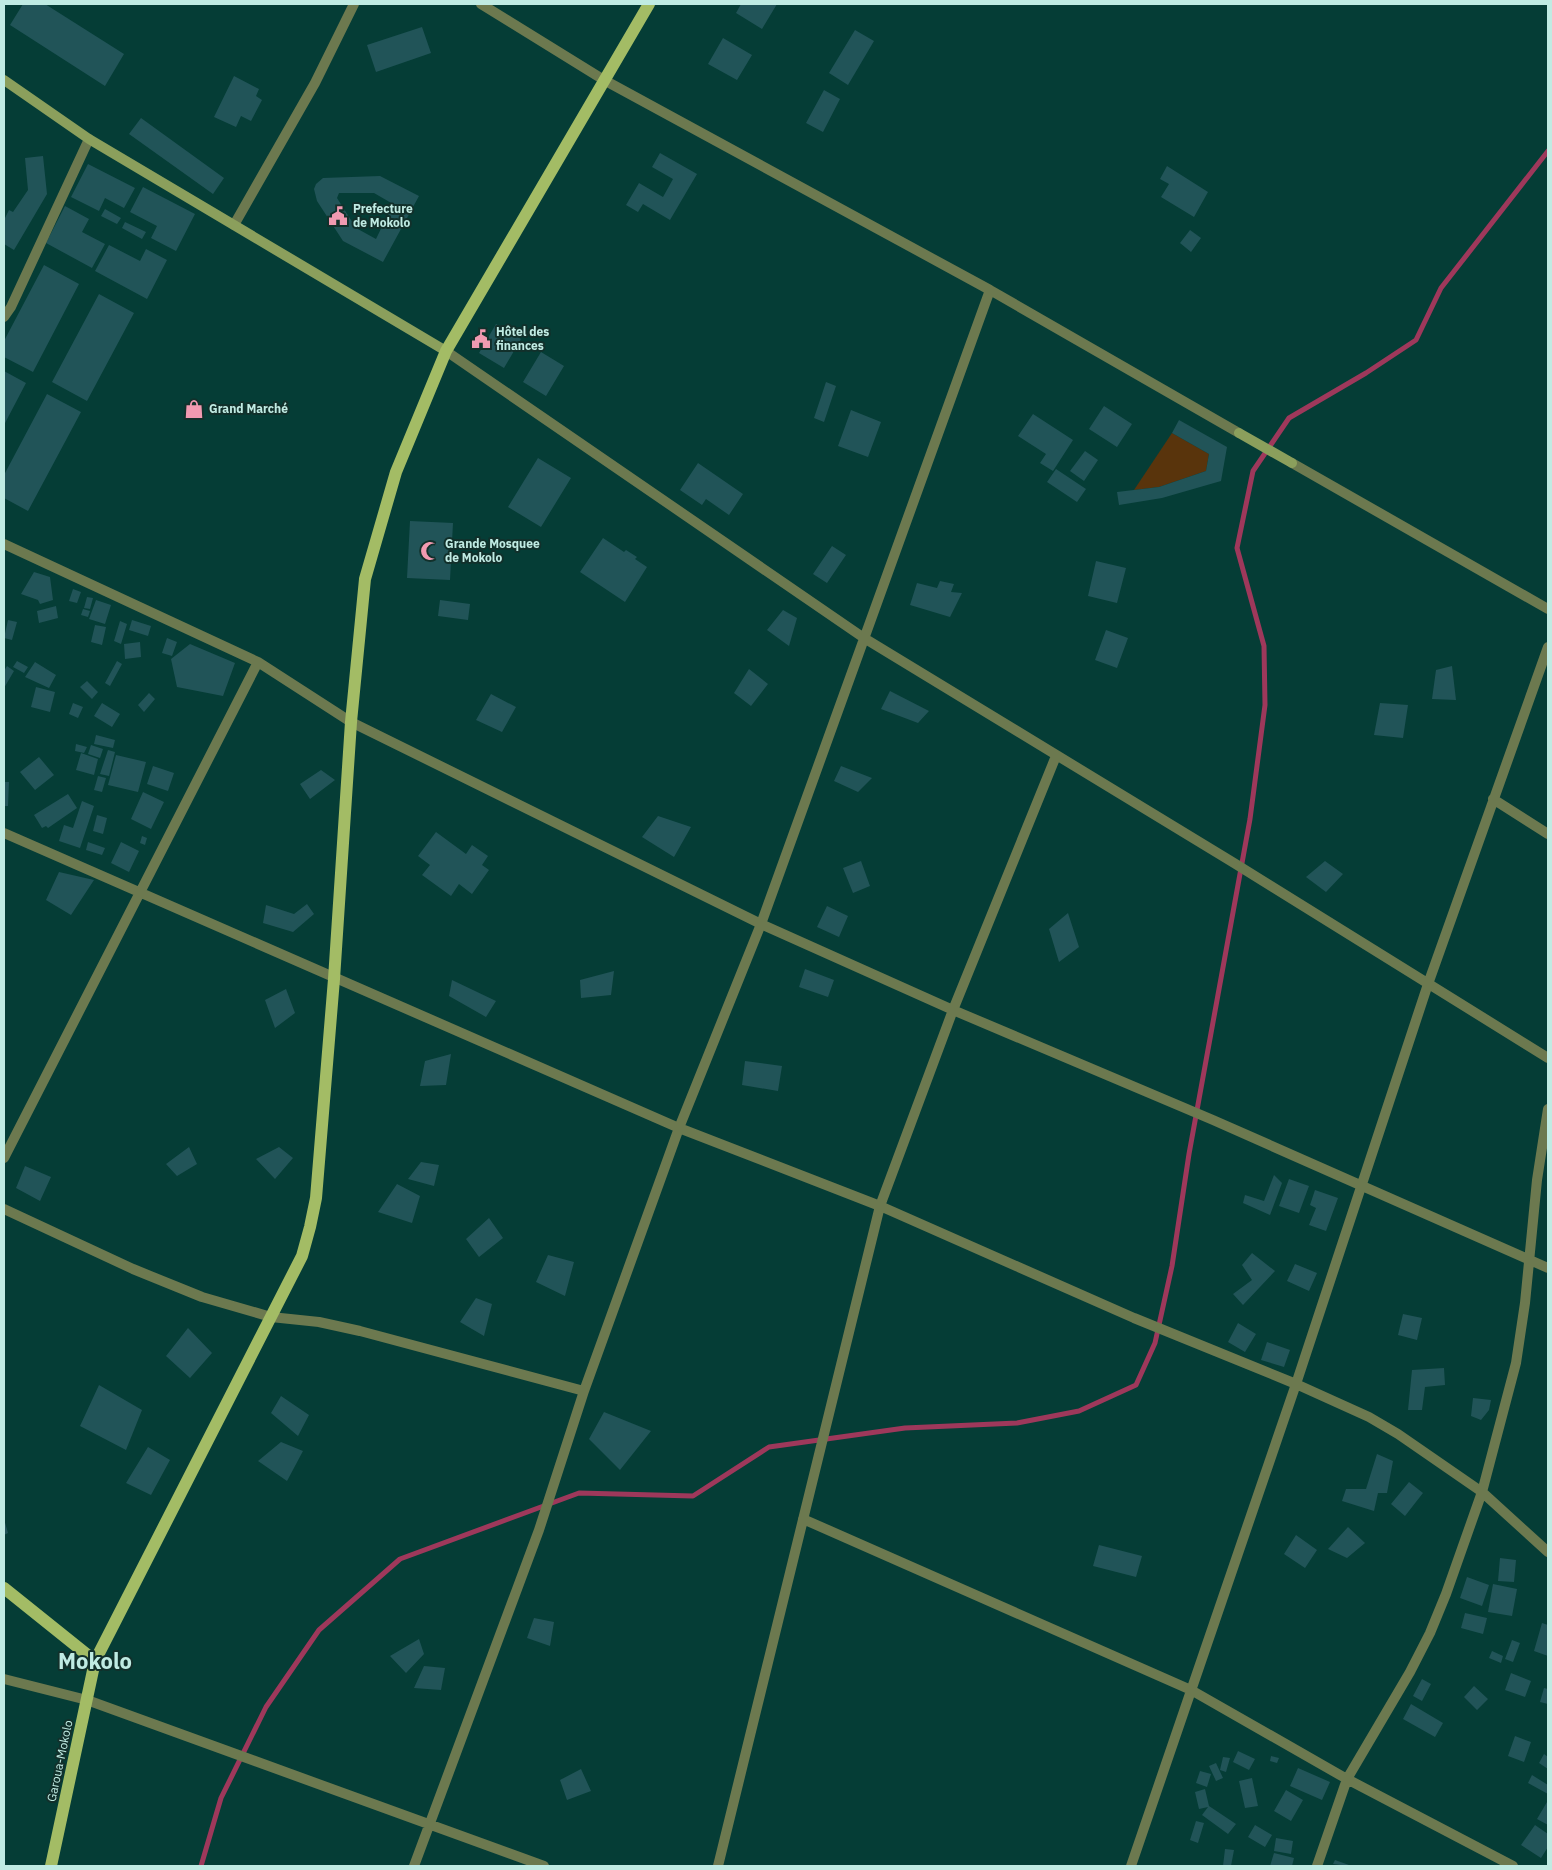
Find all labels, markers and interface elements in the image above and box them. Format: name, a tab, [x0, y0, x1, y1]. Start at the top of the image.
place label: Prefecture de Mokolo	[353, 201, 413, 230]
public building icon: Prefecture de Mokolo	[327, 205, 349, 227]
place label: Hôtel des finances	[496, 324, 549, 353]
public building icon: Hôtel des finances	[470, 328, 492, 350]
shop icon: Grand Marché	[183, 398, 205, 420]
place label: Grand Marché	[209, 401, 288, 416]
place label: Grande Mosquee de Mokolo	[445, 536, 540, 565]
mosque icon: Grande Mosquee de Mokolo	[419, 540, 441, 562]
district label: Mokolo	[58, 1646, 132, 1675]
street label: Garoua-Mokolo	[44, 1718, 76, 1803]

